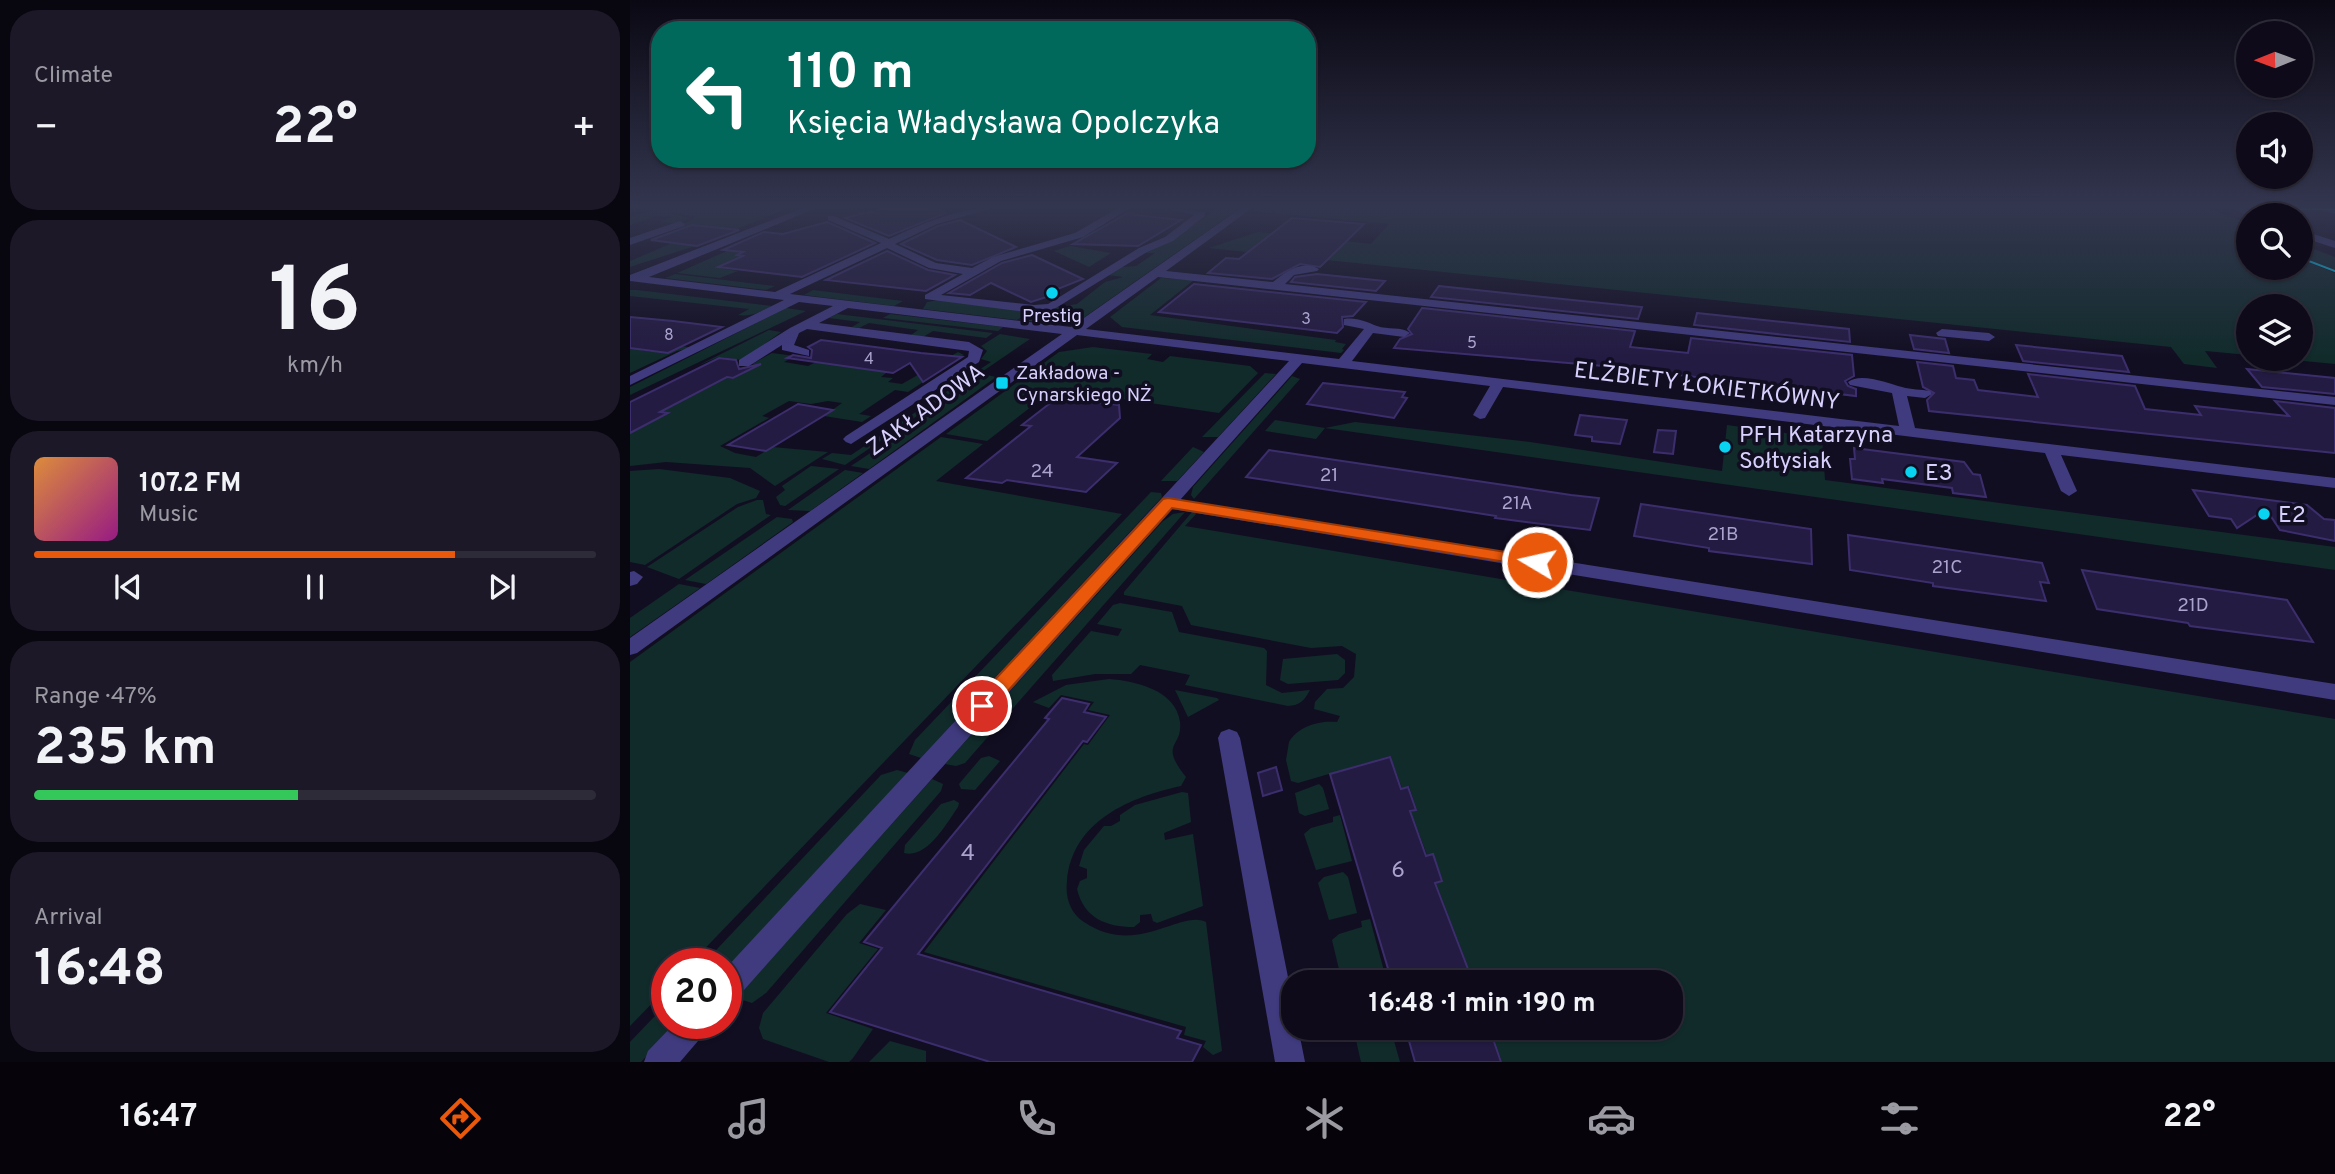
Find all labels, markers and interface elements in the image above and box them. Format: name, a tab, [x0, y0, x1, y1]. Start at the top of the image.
north arrow	[2236, 21, 2314, 98]
map controls	[2236, 21, 2313, 371]
text: 110 m	[787, 44, 914, 106]
icon: left	[672, 49, 763, 140]
text: Climate	[34, 62, 113, 91]
text: 22°	[272, 96, 358, 162]
text: −	[34, 105, 59, 154]
text: +	[571, 105, 596, 154]
text: Księcia Władysława Opolczyka	[787, 105, 1220, 145]
button: sound	[2236, 112, 2313, 189]
button: search	[2236, 203, 2313, 280]
text: 16	[269, 249, 361, 364]
marker: Prestig	[1044, 285, 1060, 301]
button: layers	[2236, 294, 2313, 371]
place label: Prestig	[1022, 305, 1082, 329]
house number: 3	[1301, 310, 1311, 330]
house number: 8	[664, 326, 674, 346]
house number: 5	[1467, 334, 1477, 354]
house number: 4	[864, 350, 874, 370]
text: km/h	[287, 352, 343, 381]
street label: ELŻBIETY ŁOKIETKÓWNY	[1572, 355, 1841, 418]
street label: ZAKŁADOWA	[862, 358, 991, 464]
place label: Zakładowa - Cynarskiego NŻ	[1016, 362, 1152, 408]
marker: Zakładowa - Cynarskiego NŻ	[994, 375, 1010, 391]
place label: PFH Katarzyna Sołtysiak	[1739, 422, 1893, 477]
marker: PFH Katarzyna Sołtysiak	[1717, 439, 1733, 455]
house number: 24	[1030, 460, 1054, 484]
place label: E3	[1925, 460, 1953, 489]
house number: 21	[1320, 464, 1338, 488]
marker: E3	[1903, 464, 1919, 480]
text: 107.2 FM	[139, 468, 241, 501]
house number: 21A	[1501, 492, 1533, 516]
text: Music	[139, 501, 199, 530]
place label: E2	[2278, 502, 2306, 531]
marker: E2	[2256, 506, 2272, 522]
house number: 21B	[1707, 523, 1739, 547]
position arrow	[1500, 525, 1574, 599]
house number: 21C	[1931, 556, 1963, 580]
icon: previous	[109, 568, 147, 606]
icon: pause	[296, 568, 334, 606]
icon: next	[483, 568, 521, 606]
house number: 21D	[2177, 594, 2209, 618]
pin	[952, 676, 1012, 736]
text: Range · 47%	[34, 683, 157, 712]
icon: arrive	[963, 687, 1001, 725]
text: 235 km	[34, 717, 216, 783]
house number: 4	[961, 840, 975, 869]
house number: 6	[1391, 857, 1405, 886]
text: Arrival	[34, 904, 103, 933]
text: 16:48	[34, 938, 166, 1004]
speed limit sign: 20	[651, 948, 742, 1039]
text: 16:48 · 1 min · 190 m	[1368, 988, 1596, 1021]
icon: directions	[436, 1094, 485, 1143]
icon: music	[724, 1094, 773, 1143]
icon: phone	[1012, 1094, 1061, 1143]
icon: climate	[1300, 1094, 1349, 1143]
icon: car	[1587, 1094, 1636, 1143]
icon: filters	[1875, 1094, 1924, 1143]
text: 16:47	[119, 1098, 197, 1138]
text: 22°	[2163, 1098, 2216, 1138]

